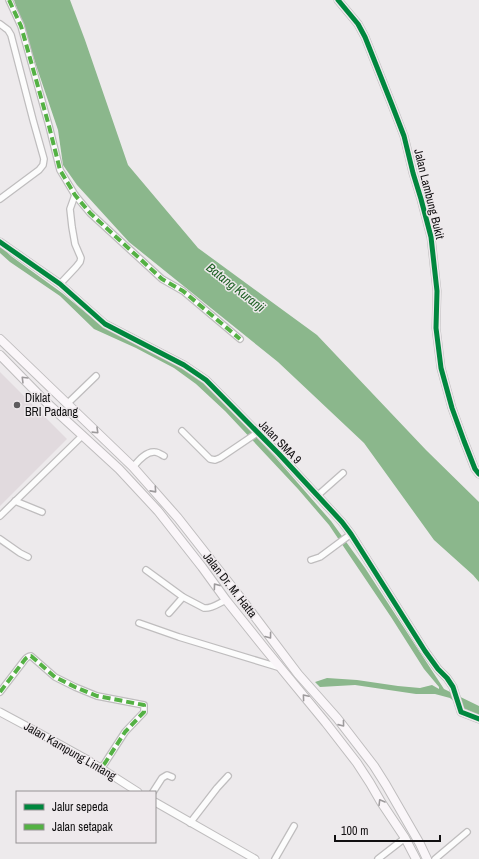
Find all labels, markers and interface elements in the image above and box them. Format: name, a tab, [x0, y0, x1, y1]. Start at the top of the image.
street label: Jalan Lambung Bukit	[410, 147, 448, 241]
water label: Batang Kuranji	[203, 259, 269, 316]
one-way arrow	[21, 376, 29, 384]
place label: Diklat BRI Padang	[25, 390, 79, 420]
marker: Diklat BRI Padang	[12, 400, 22, 410]
street label: Jalan SMA 9	[255, 417, 305, 467]
one-way arrow	[91, 426, 99, 434]
one-way arrow	[149, 485, 156, 493]
street label: Jalan Dr. M. Hatta	[199, 549, 261, 621]
one-way arrow	[214, 584, 221, 591]
one-way arrow	[264, 631, 271, 638]
one-way arrow	[302, 694, 309, 701]
street label: Jalan Kampung Lintang	[21, 718, 119, 784]
one-way arrow	[338, 720, 345, 727]
legend	[16, 791, 156, 843]
text: Jalur sepeda	[52, 799, 109, 815]
one-way arrow	[378, 799, 385, 806]
scale bar	[335, 817, 440, 843]
text: Jalan setapak	[52, 819, 113, 835]
text: 100 m	[341, 823, 368, 839]

